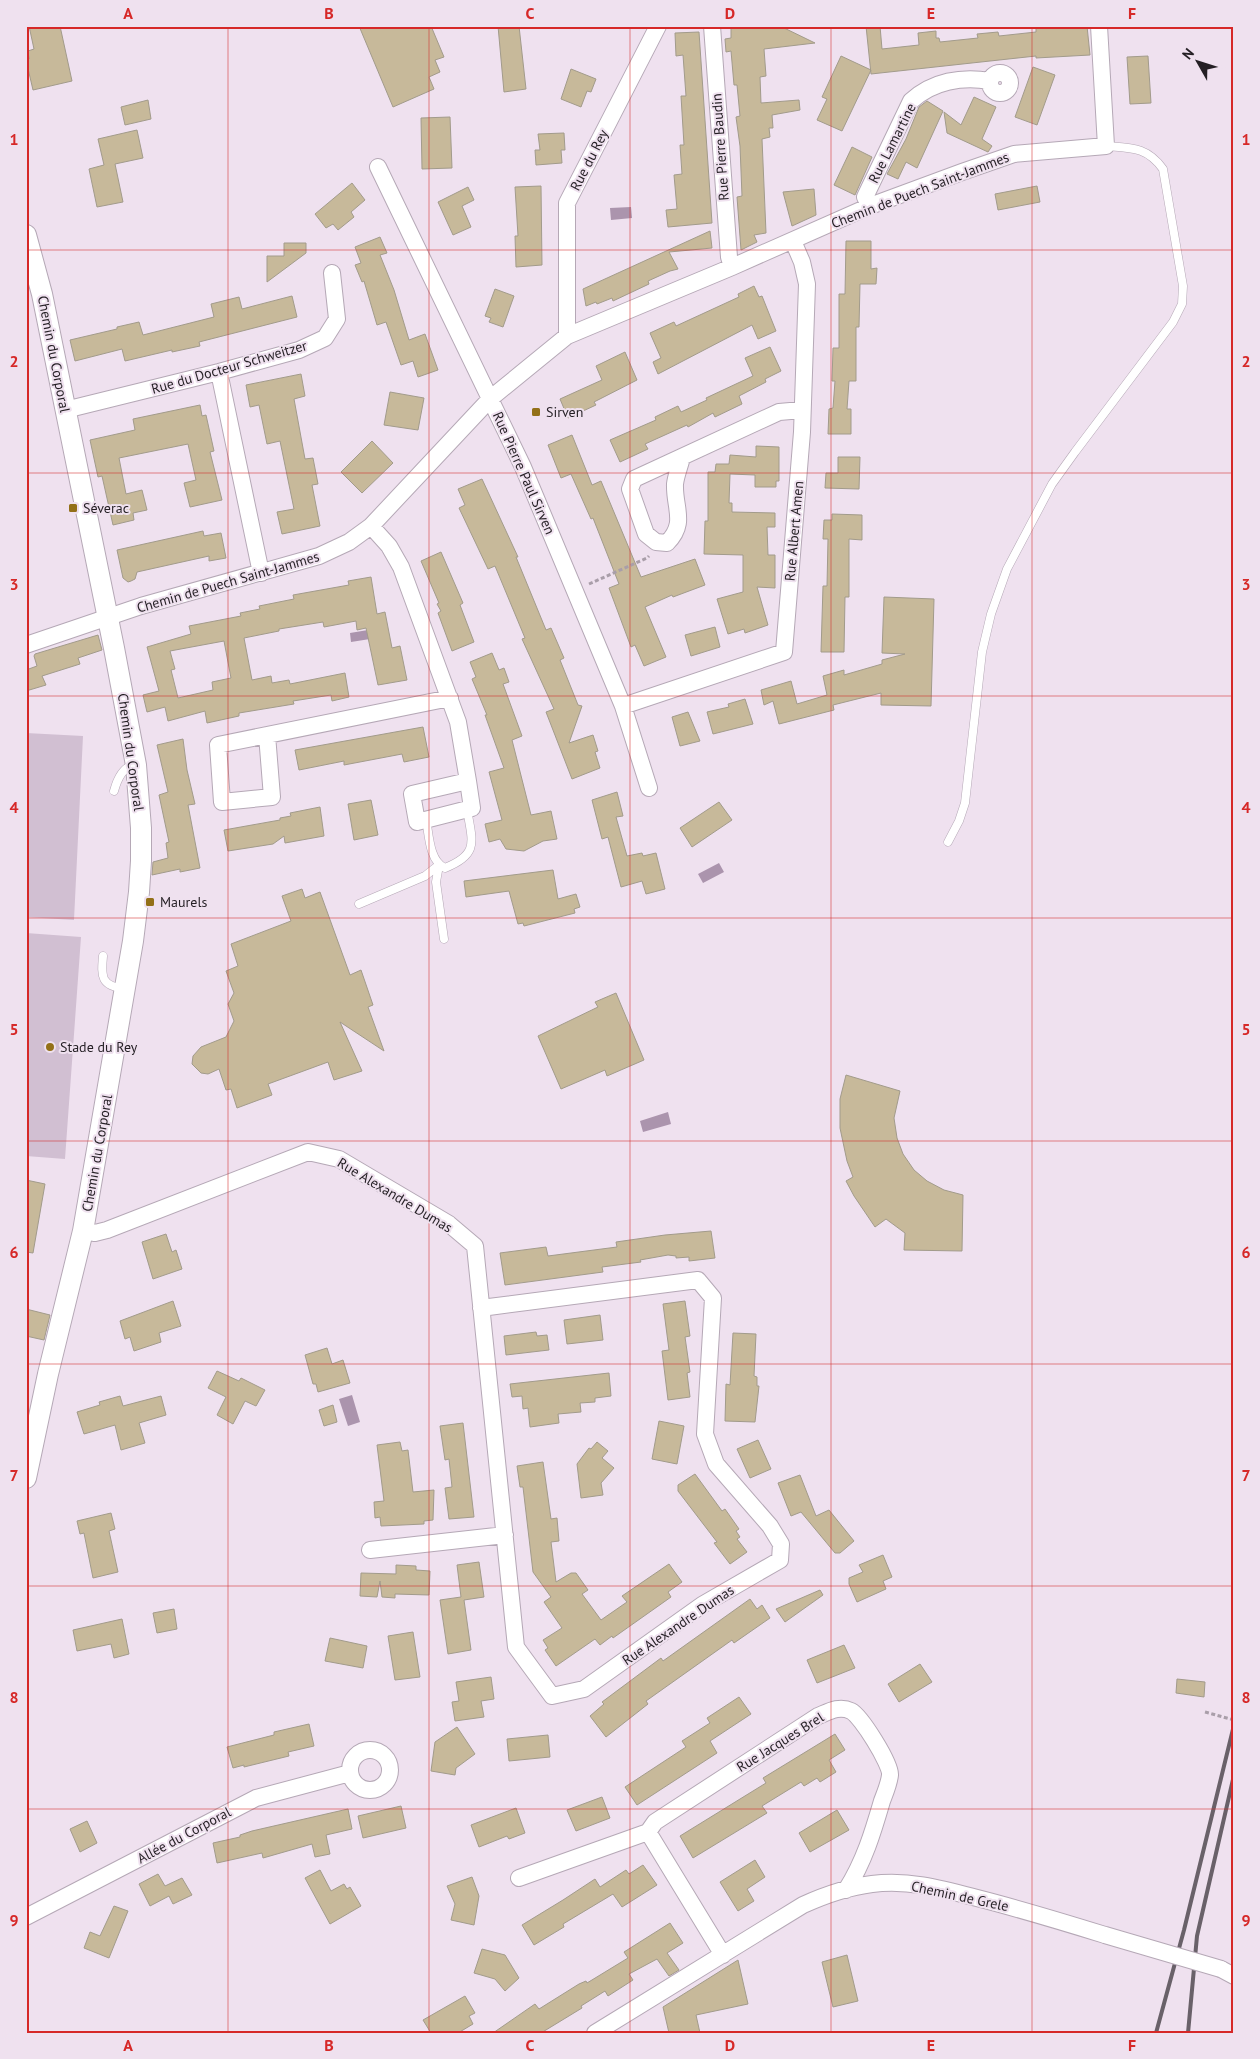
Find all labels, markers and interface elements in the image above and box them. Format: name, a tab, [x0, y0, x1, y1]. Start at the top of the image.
text: A	[123, 3, 133, 23]
text: B	[324, 3, 334, 23]
text: C	[526, 3, 535, 23]
text: D	[725, 3, 735, 23]
text: E	[927, 3, 935, 23]
text: F	[1128, 3, 1136, 23]
north arrow	[1172, 38, 1222, 88]
text: N	[1178, 45, 1198, 63]
street label: Rue Pierre Baudin	[707, 93, 733, 201]
street label: Rue Lamartine	[864, 100, 920, 186]
street label: Rue du Rey	[566, 126, 612, 194]
text: 1	[9, 129, 19, 149]
text: 1	[1241, 129, 1251, 149]
street label: Chemin de Puech Saint-Jammes	[829, 148, 1012, 232]
street label: Chemin du Corporal	[34, 294, 74, 414]
street label: Rue du Docteur Schweitzer	[149, 336, 309, 398]
text: 2	[9, 351, 19, 371]
text: 2	[1241, 351, 1251, 371]
place label: Sirven	[546, 403, 583, 421]
marker: Sirven	[530, 406, 542, 418]
street label: Rue Pierre Paul Sirven	[489, 409, 559, 537]
street label: Rue Albert Amen	[781, 480, 807, 582]
place label: Séverac	[83, 499, 129, 517]
marker: Séverac	[67, 502, 79, 514]
street label: Chemin de Puech Saint-Jammes	[135, 547, 321, 617]
text: 3	[9, 574, 19, 594]
text: 3	[1241, 574, 1251, 594]
street label: Chemin du Corporal	[114, 692, 148, 812]
text: 4	[9, 797, 19, 817]
text: 4	[1241, 797, 1251, 817]
place label: Maurels	[160, 893, 208, 911]
marker: Maurels	[144, 896, 156, 908]
text: 5	[9, 1019, 19, 1039]
text: 5	[1241, 1019, 1251, 1039]
place label: Stade du Rey	[60, 1038, 138, 1056]
marker: Stade du Rey	[44, 1041, 56, 1053]
street label: Chemin du Corporal	[78, 1093, 116, 1213]
street label: Rue Alexandre Dumas	[334, 1154, 456, 1237]
text: 6	[9, 1242, 19, 1262]
text: 6	[1241, 1242, 1251, 1262]
text: 7	[9, 1465, 19, 1485]
text: 7	[1241, 1465, 1251, 1485]
street label: Rue Alexandre Dumas	[619, 1581, 737, 1669]
text: 8	[9, 1687, 19, 1707]
text: 8	[1241, 1687, 1251, 1707]
street label: Rue Jacques Brel	[733, 1708, 827, 1776]
street label: Allée du Corporal	[134, 1803, 234, 1867]
street label: Chemin de Grele	[910, 1877, 1010, 1915]
text: 9	[9, 1910, 19, 1930]
text: 9	[1241, 1910, 1251, 1930]
text: A	[123, 2035, 133, 2055]
text: B	[324, 2035, 334, 2055]
text: C	[526, 2035, 535, 2055]
text: D	[725, 2035, 735, 2055]
text: E	[927, 2035, 935, 2055]
text: F	[1128, 2035, 1136, 2055]

